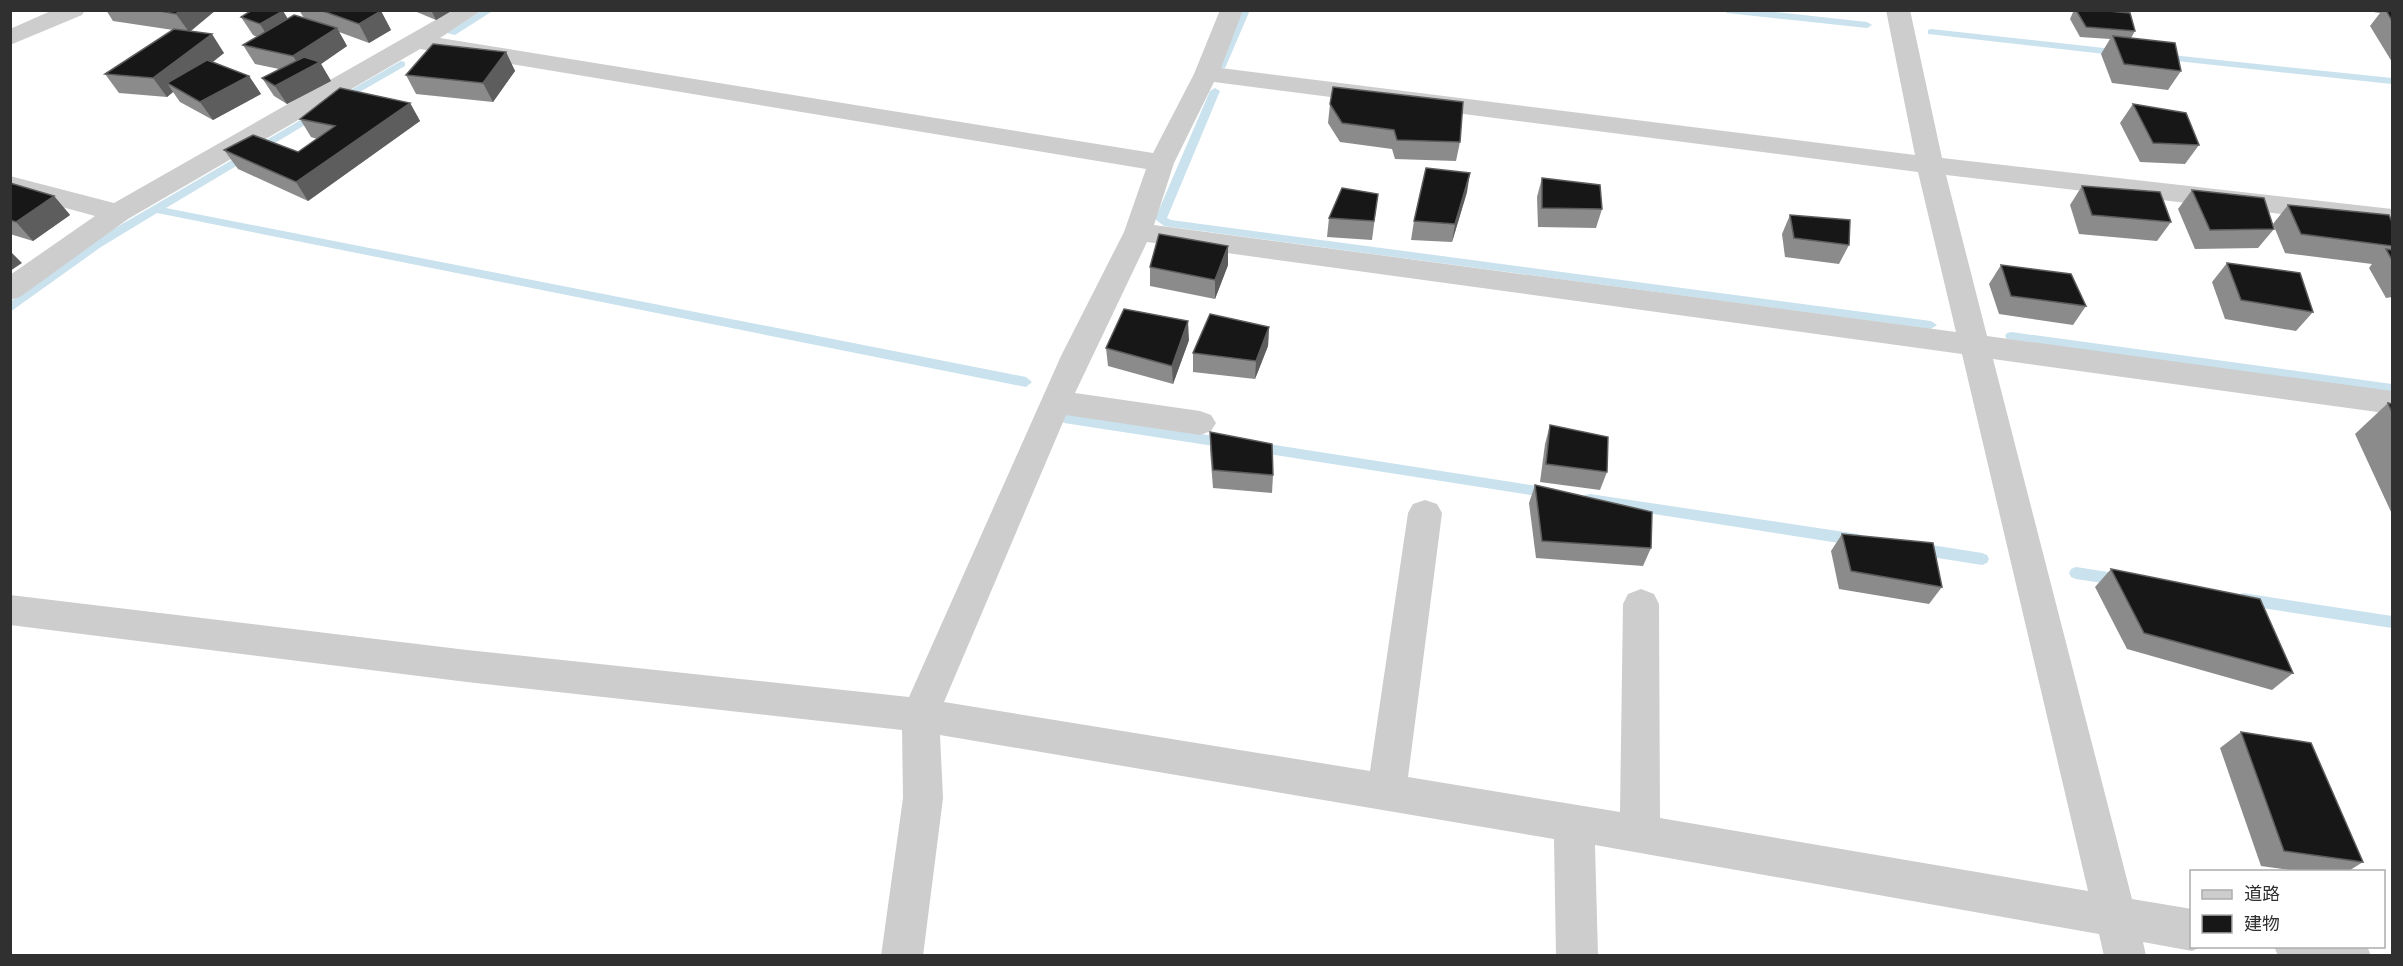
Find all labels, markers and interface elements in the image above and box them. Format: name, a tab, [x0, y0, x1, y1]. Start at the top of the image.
legend	[2190, 870, 2385, 948]
text: 道路	[2244, 881, 2280, 905]
text: 建物	[2244, 911, 2280, 935]

